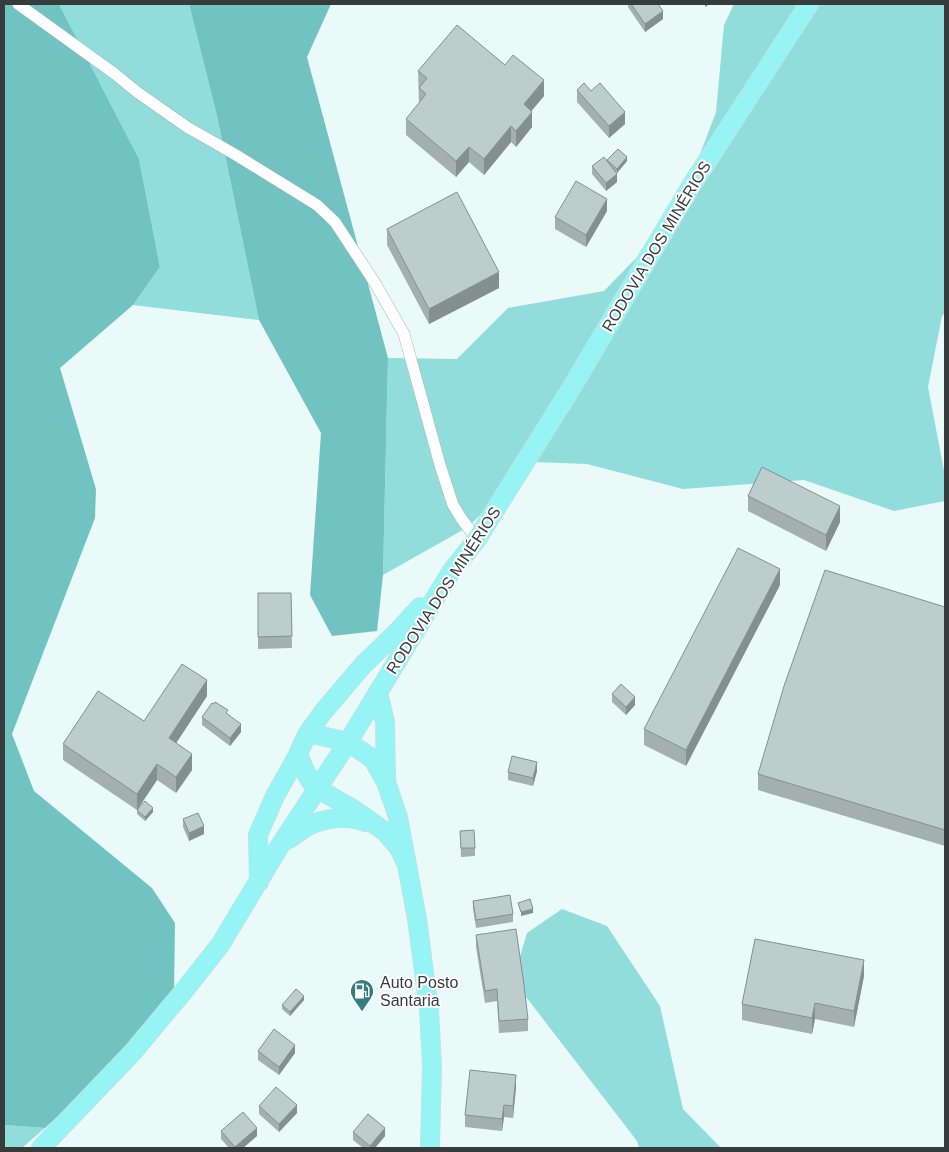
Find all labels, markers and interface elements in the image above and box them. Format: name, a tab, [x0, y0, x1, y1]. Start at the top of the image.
street label: RODOVIA DOS MINÉRIOS	[598, 158, 714, 334]
street label: RODOVIA DOS MINÉRIOS	[382, 503, 504, 677]
place label: Auto Posto Santaria	[380, 974, 458, 1009]
fuel station icon: Auto Posto Santaria	[349, 978, 375, 1012]

